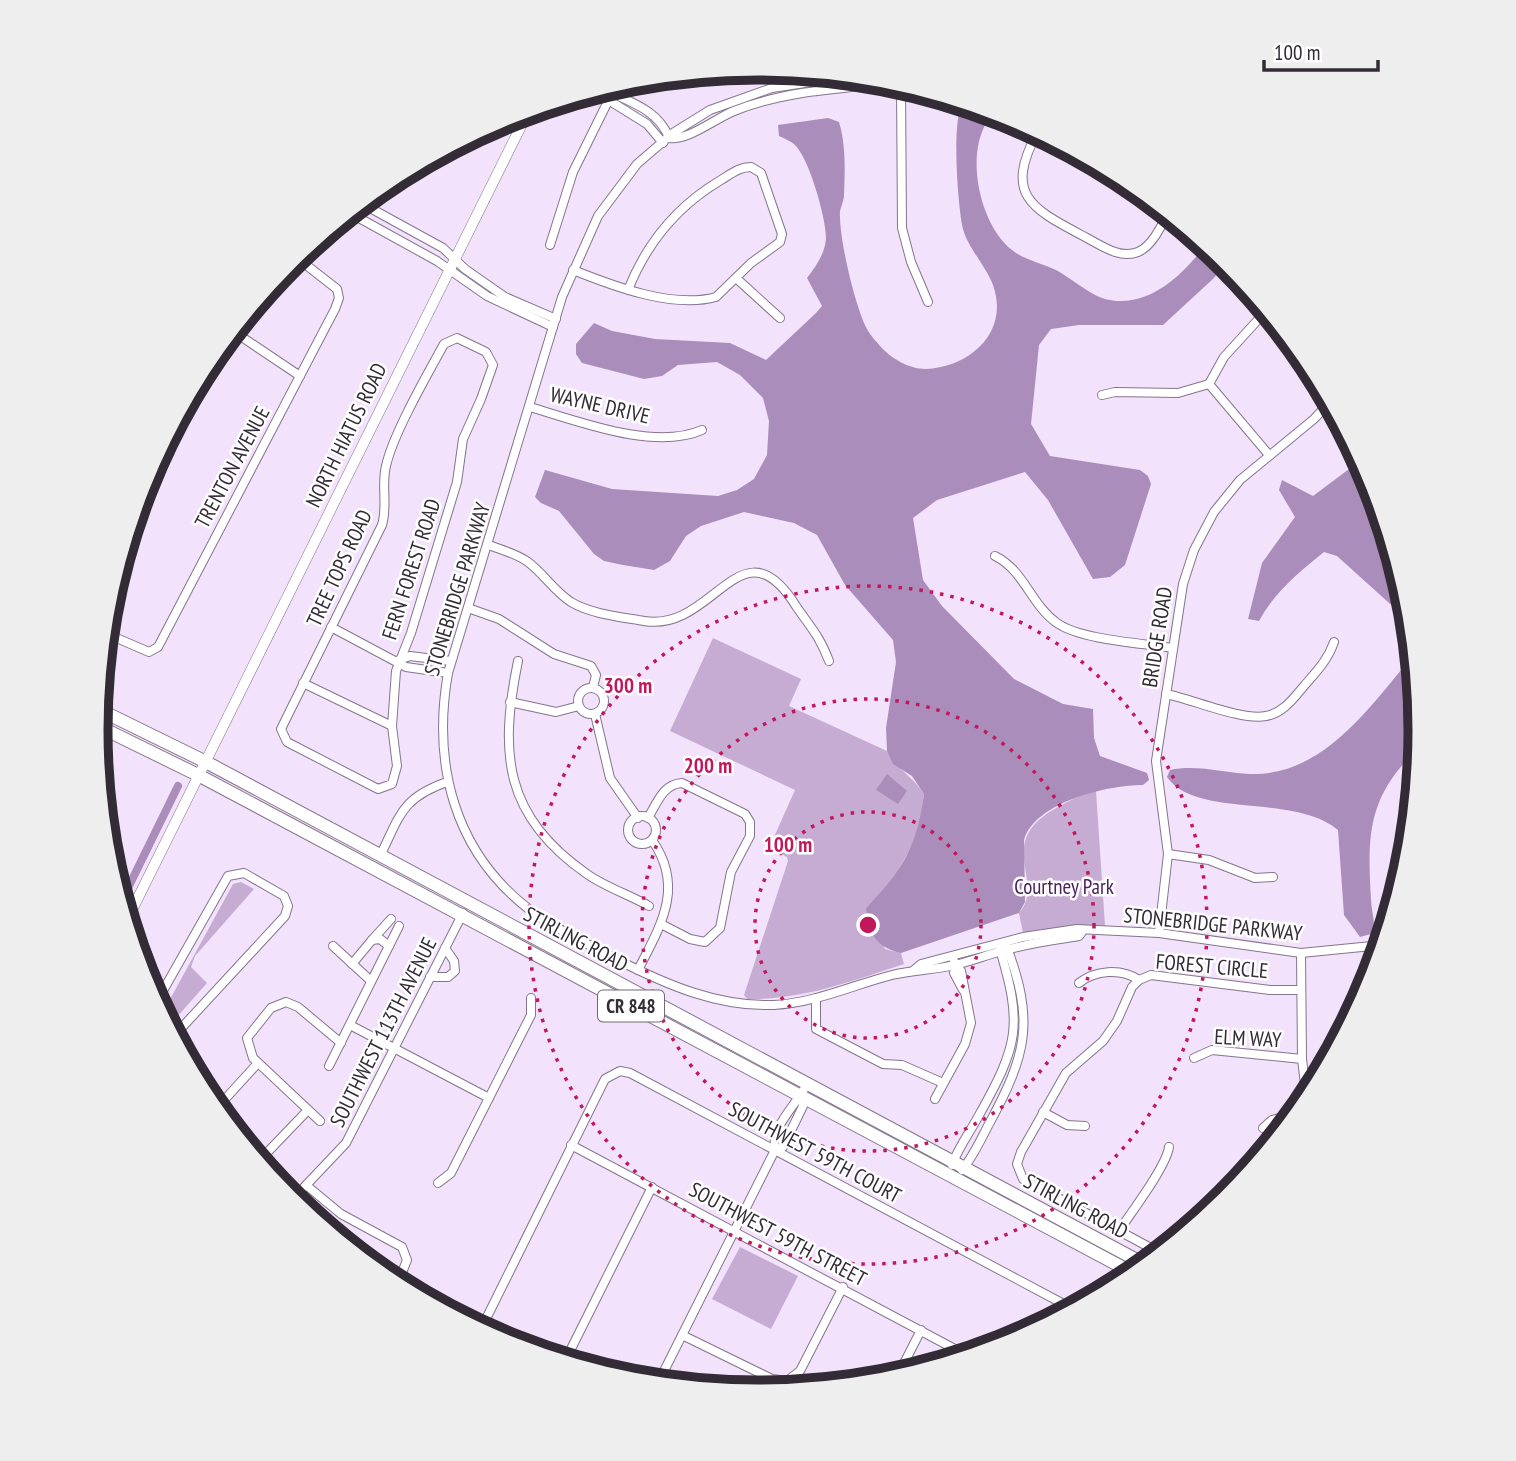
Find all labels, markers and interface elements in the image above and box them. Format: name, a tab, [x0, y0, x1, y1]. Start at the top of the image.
scale bar	[1264, 28, 1378, 72]
text: 100 m	[1274, 39, 1320, 66]
street label: NORTH HIATUS ROAD	[299, 358, 393, 512]
street label: WAYNE DRIVE	[548, 380, 652, 430]
street label: TRENTON AVENUE	[189, 401, 275, 533]
street label: FERN FOREST ROAD	[376, 495, 446, 643]
street label: STONEBRIDGE PARKWAY	[418, 499, 496, 679]
street label: TREE TOPS ROAD	[300, 505, 378, 631]
street label: BRIDGE ROAD	[1136, 585, 1178, 689]
text: 300 m	[604, 672, 652, 699]
text: 200 m	[684, 752, 732, 779]
text: 100 m	[764, 831, 812, 858]
park label: Courtney Park	[1014, 873, 1114, 900]
street label: STIRLING ROAD	[519, 900, 633, 978]
street label: STONEBRIDGE PARKWAY	[1122, 901, 1304, 947]
centre of rings	[856, 913, 880, 937]
street label: SOUTHWEST 113TH AVENUE	[323, 933, 443, 1131]
street label: FOREST CIRCLE	[1155, 948, 1269, 984]
road number: CR 848	[598, 990, 664, 1022]
street label: ELM WAY	[1214, 1023, 1283, 1053]
street label: SOUTHWEST 59TH COURT	[724, 1095, 906, 1209]
street label: STIRLING ROAD	[1019, 1167, 1133, 1245]
street label: SOUTHWEST 59TH STREET	[685, 1176, 872, 1293]

